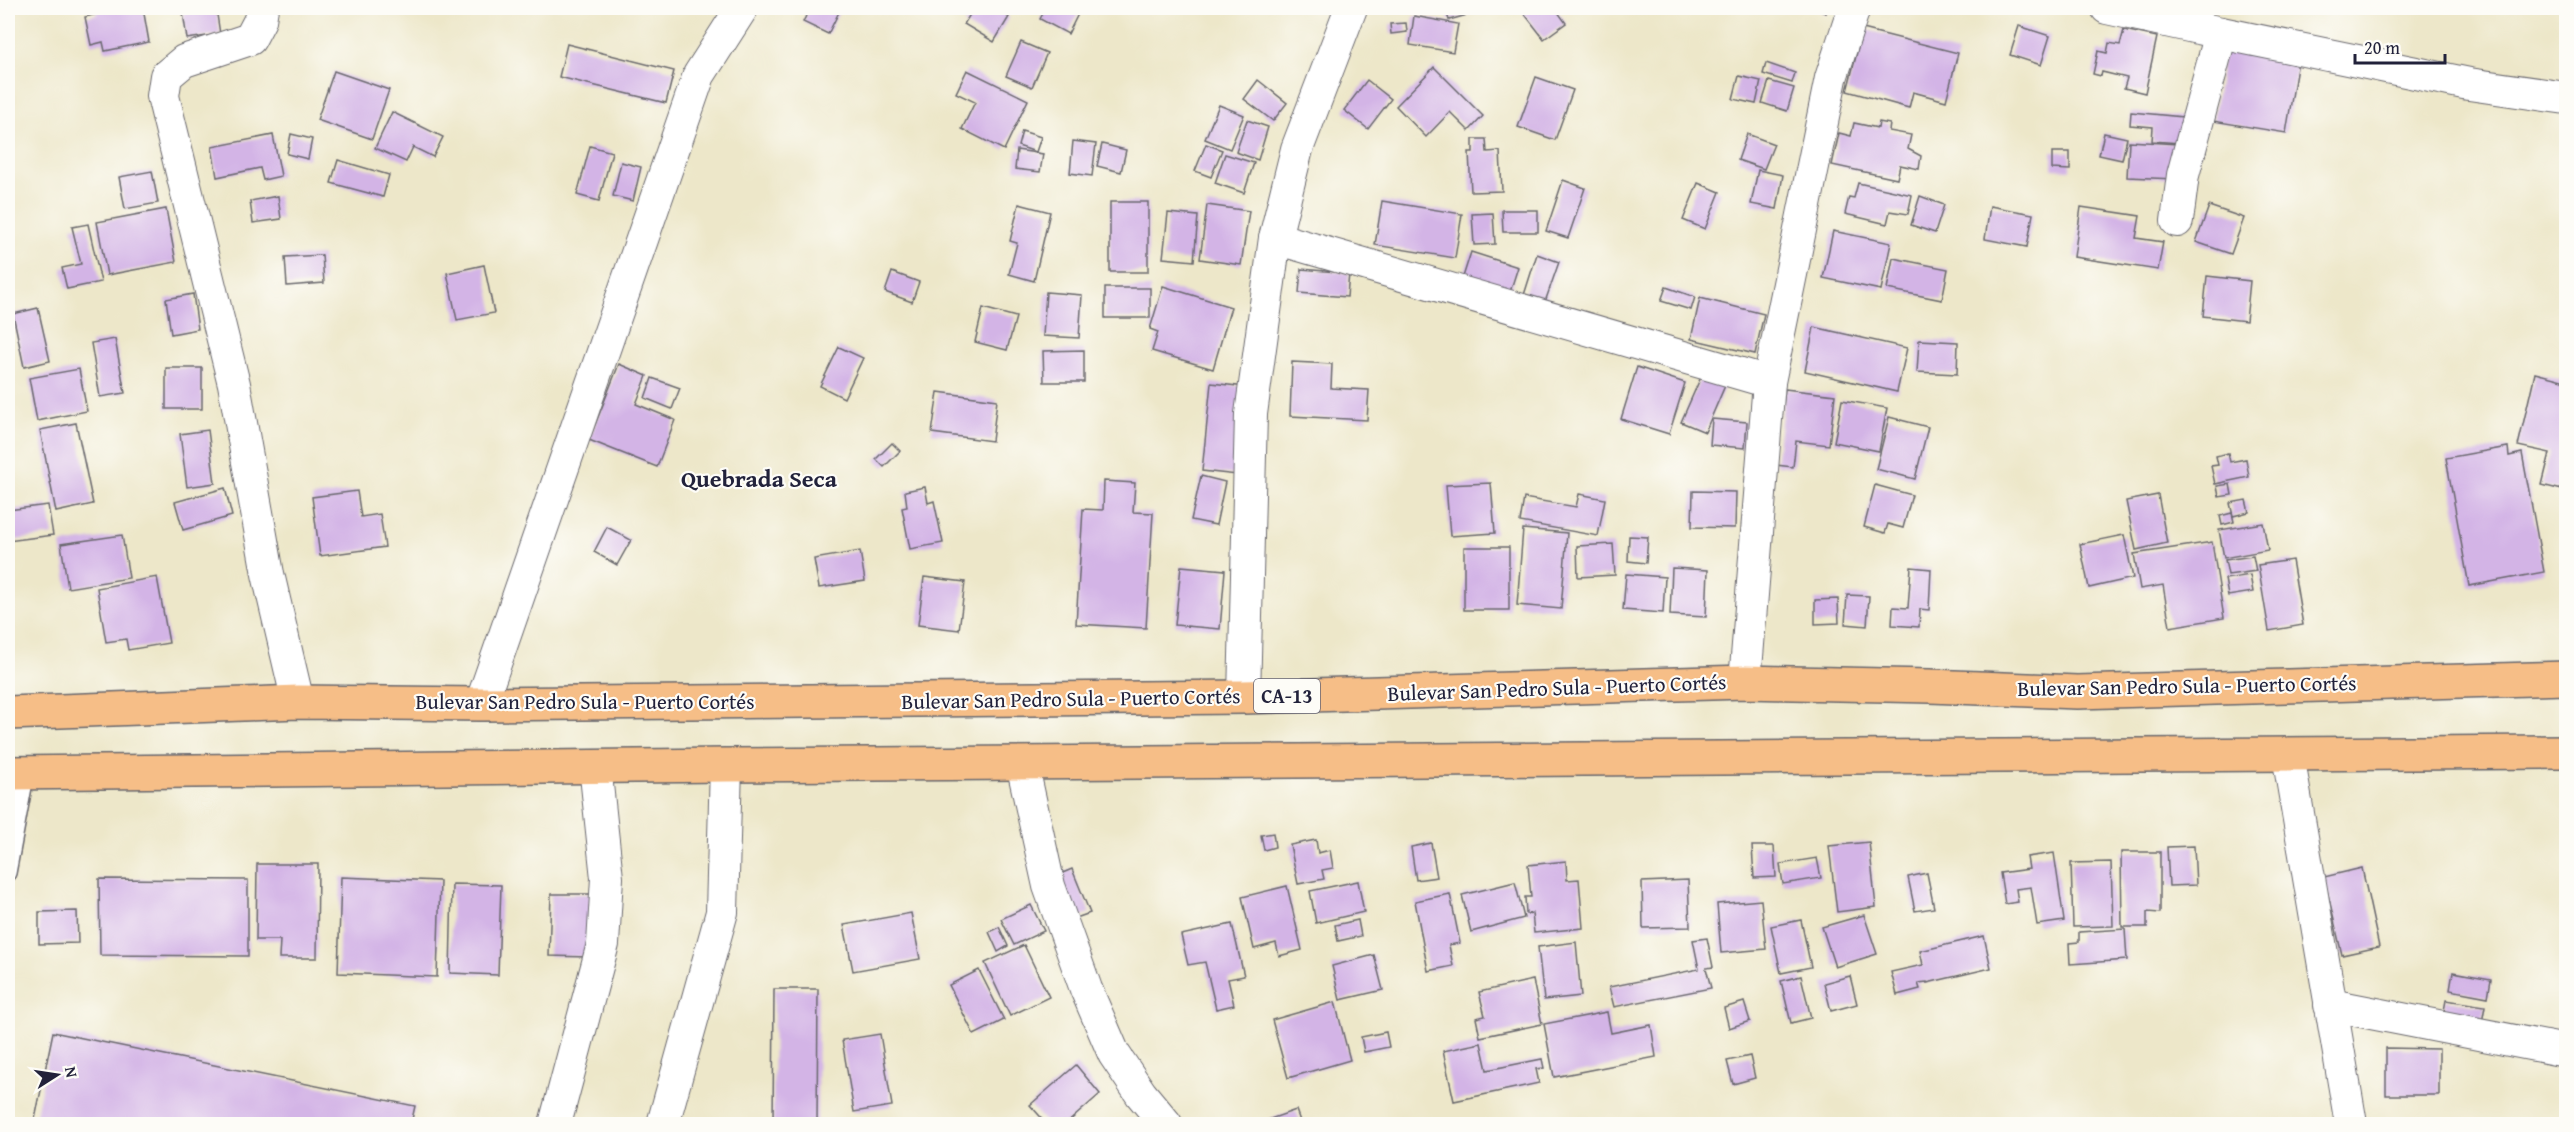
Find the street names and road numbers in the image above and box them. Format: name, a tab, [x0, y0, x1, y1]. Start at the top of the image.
street label: Bulevar San Pedro Sula - Puerto Cortés	[1387, 666, 1727, 709]
street label: Bulevar San Pedro Sula - Puerto Cortés	[2017, 667, 2357, 704]
road number: CA-13	[1254, 679, 1320, 713]
street label: Bulevar San Pedro Sula - Puerto Cortés	[901, 680, 1241, 717]
street label: Bulevar San Pedro Sula - Puerto Cortés	[415, 686, 755, 717]

